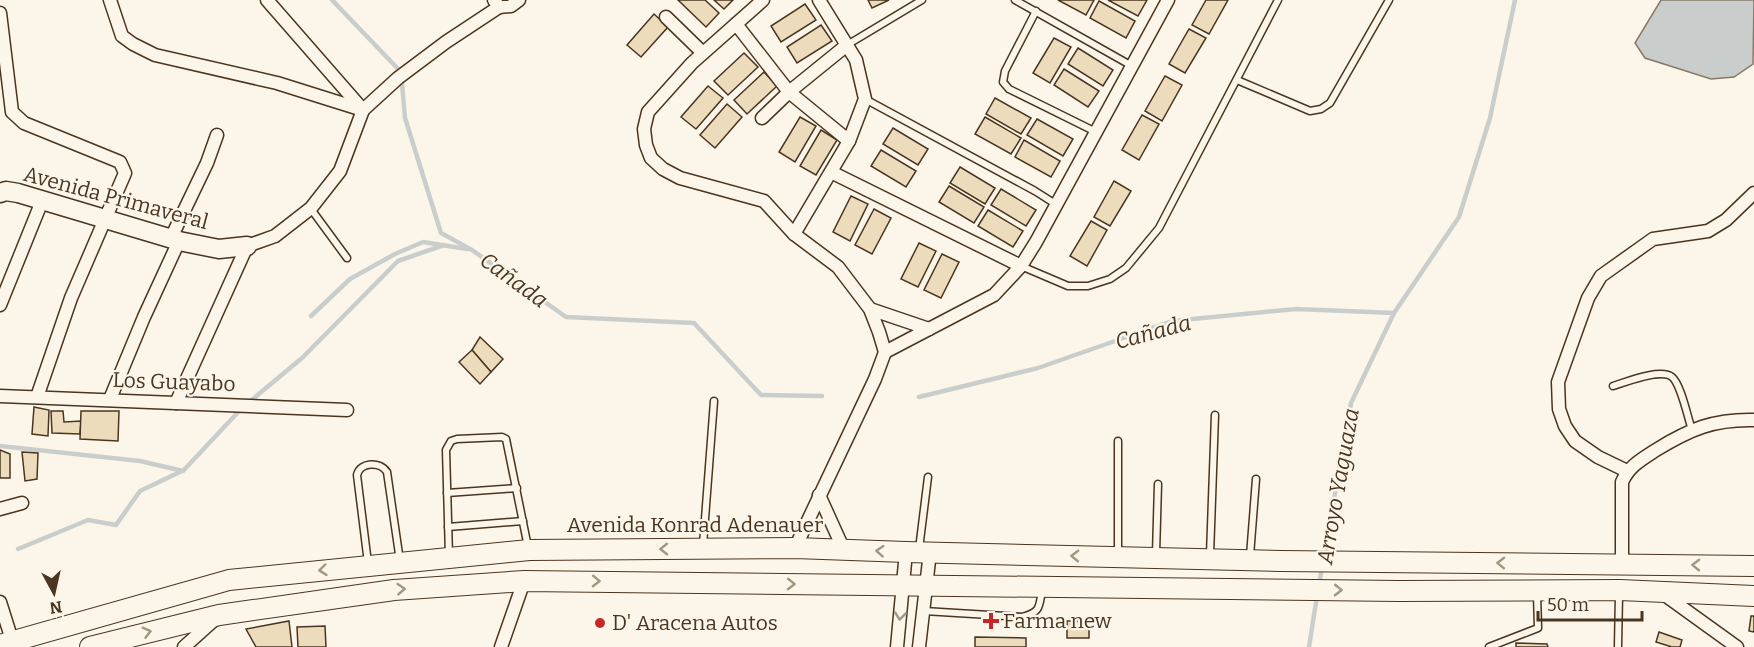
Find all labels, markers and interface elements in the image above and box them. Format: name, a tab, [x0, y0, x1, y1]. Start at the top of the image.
street label: Avenida Primaveral	[21, 161, 211, 235]
water label: Cañada	[475, 246, 553, 314]
water label: Cañada	[1112, 309, 1194, 355]
street label: Los Guayabo	[112, 367, 236, 397]
water label: Arroyo Yaguaza	[1311, 406, 1365, 567]
street label: Avenida Konrad Adenauer	[567, 512, 823, 538]
one-way arrow	[660, 543, 669, 555]
one-way arrow	[876, 544, 885, 557]
one-way arrow	[1071, 550, 1080, 562]
one-way arrow	[1496, 556, 1505, 569]
one-way arrow	[1691, 559, 1700, 571]
north arrow	[24, 563, 84, 623]
one-way arrow	[319, 563, 328, 576]
one-way arrow	[591, 575, 600, 587]
one-way arrow	[786, 577, 795, 590]
one-way arrow	[397, 583, 406, 596]
one-way arrow	[1334, 584, 1343, 596]
scale bar	[1538, 584, 1642, 622]
text: 50 m	[1547, 594, 1589, 616]
text: N	[49, 597, 63, 618]
place label: Farma new	[1003, 608, 1112, 634]
place label: D' Aracena Autos	[612, 610, 778, 636]
one-way arrow	[894, 612, 907, 621]
marker: Farma new	[984, 614, 998, 628]
marker: D' Aracena Autos	[593, 616, 607, 630]
one-way arrow	[141, 627, 152, 639]

